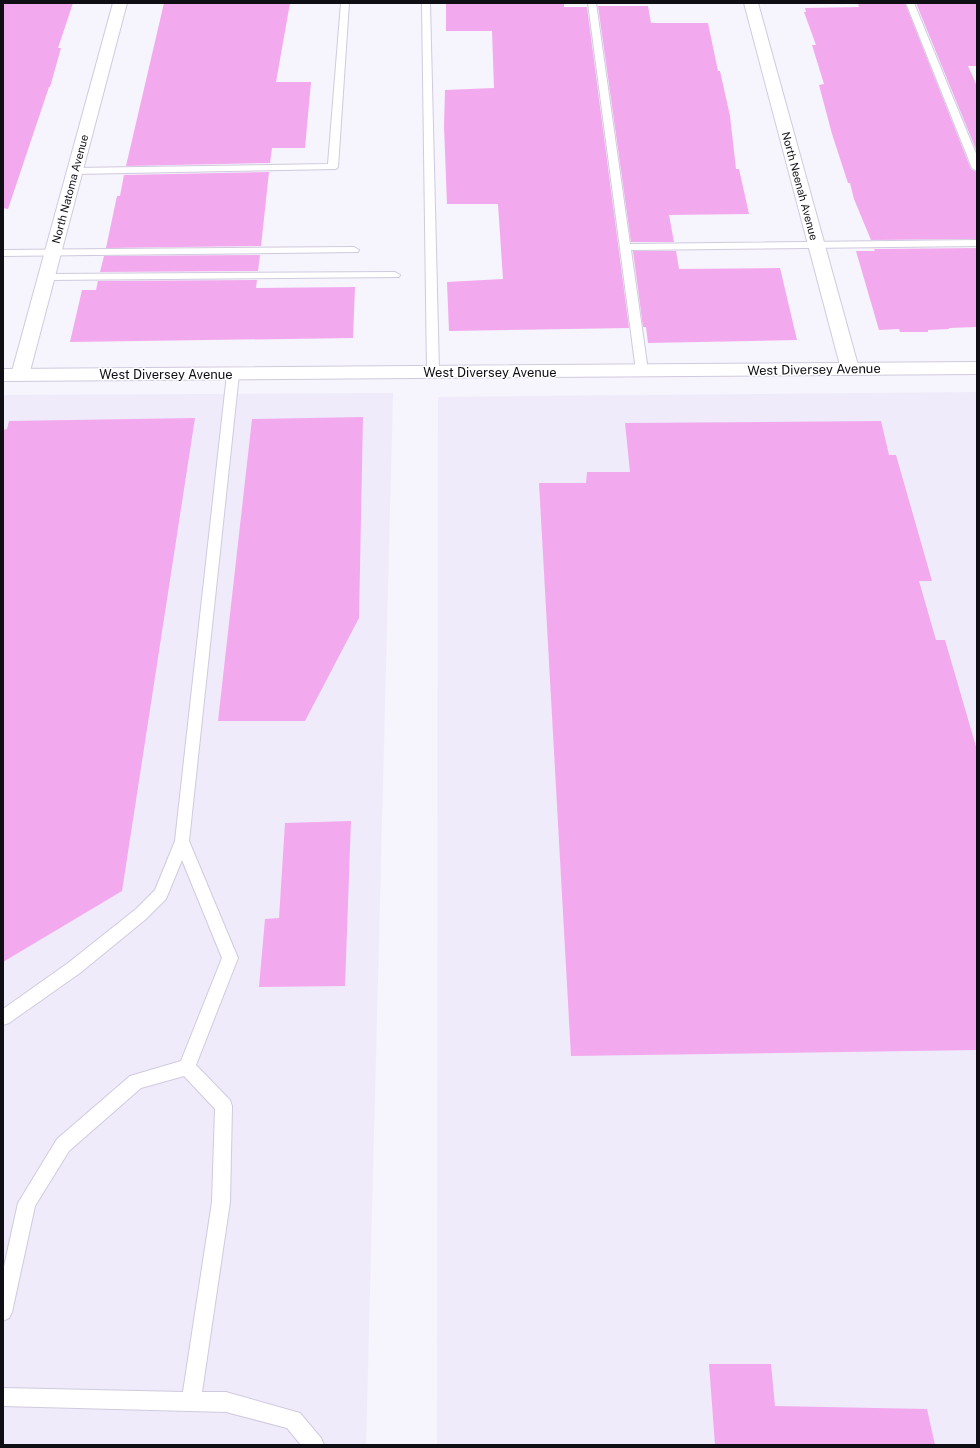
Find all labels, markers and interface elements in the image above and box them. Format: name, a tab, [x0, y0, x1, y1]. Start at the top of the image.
street label: North Neenah Avenue	[780, 130, 820, 242]
street label: North Natoma Avenue	[50, 133, 90, 245]
street label: West Diversey Avenue	[747, 361, 881, 378]
street label: West Diversey Avenue	[423, 365, 557, 380]
street label: West Diversey Avenue	[99, 367, 233, 382]

